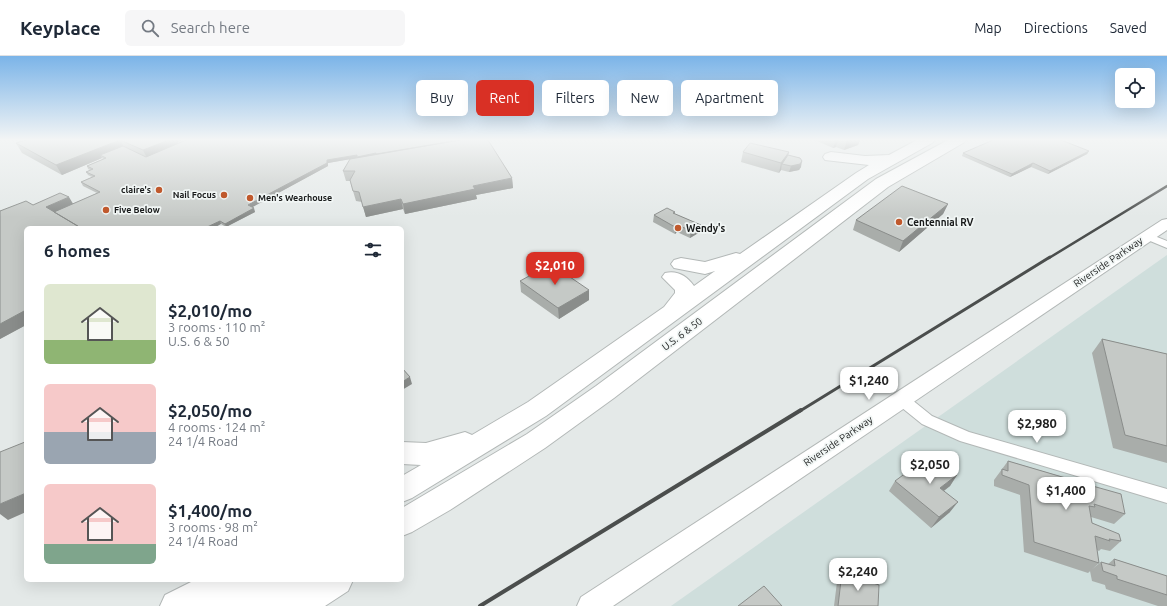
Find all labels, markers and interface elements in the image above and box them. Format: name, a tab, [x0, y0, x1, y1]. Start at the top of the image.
search box	[125, 10, 405, 46]
text: Keyplace	[20, 17, 101, 39]
icon: search	[139, 17, 161, 39]
text: Search here	[171, 19, 250, 36]
text: Map	[974, 20, 1002, 36]
text: Directions	[1024, 20, 1088, 36]
text: Saved	[1110, 20, 1147, 36]
map controls	[1115, 68, 1155, 108]
button: locate	[1115, 68, 1155, 108]
chip: Buy	[416, 80, 468, 116]
chip: Rent	[476, 80, 534, 116]
chip: Filters	[542, 80, 609, 116]
chip: New	[617, 80, 673, 116]
chip: Apartment	[681, 80, 778, 116]
place label: claire's	[121, 185, 151, 195]
marker: claire's	[154, 185, 164, 195]
place label: Nail Focus	[173, 190, 216, 200]
marker: Nail Focus	[219, 190, 229, 200]
marker: Men's Wearhouse	[245, 193, 255, 203]
place label: Men's Wearhouse	[258, 193, 332, 203]
marker: Five Below	[101, 205, 111, 215]
place label: Five Below	[114, 205, 160, 215]
marker: Centennial RV	[894, 217, 904, 227]
place label: Centennial RV	[907, 217, 974, 228]
marker: Wendy's	[673, 223, 683, 233]
place label: Wendy's	[686, 223, 726, 234]
street label: Riverside Parkway	[1071, 235, 1145, 289]
icon: filters	[362, 239, 384, 261]
text: 6 homes	[44, 241, 110, 260]
pin: $2,010	[522, 252, 588, 286]
text: $2,010	[535, 258, 575, 272]
icon: home	[76, 300, 124, 348]
text: $2,010/mo	[168, 301, 252, 320]
street label: U.S. 6 & 50	[660, 315, 705, 353]
text: 3 rooms · 110 m²	[168, 320, 265, 334]
text: U.S. 6 & 50	[168, 334, 230, 348]
pin: $1,240	[836, 367, 902, 401]
text: $1,240	[849, 373, 889, 387]
icon: home	[76, 400, 124, 448]
text: $2,050/mo	[168, 401, 252, 420]
pin: $2,980	[1004, 410, 1070, 444]
street label: Riverside Parkway	[801, 414, 875, 468]
text: $2,980	[1017, 416, 1057, 430]
text: 4 rooms · 124 m²	[168, 420, 265, 434]
text: 24 1/4 Road	[168, 434, 238, 448]
pin: $2,050	[897, 451, 963, 485]
text: $2,050	[910, 457, 950, 471]
pin: $1,400	[1033, 477, 1099, 511]
text: $1,400	[1046, 483, 1086, 497]
icon: home	[76, 500, 124, 548]
text: $1,400/mo	[168, 501, 252, 520]
text: 3 rooms · 98 m²	[168, 520, 258, 534]
text: 24 1/4 Road	[168, 534, 238, 548]
pin: $2,240	[825, 558, 891, 592]
text: $2,240	[838, 564, 878, 578]

